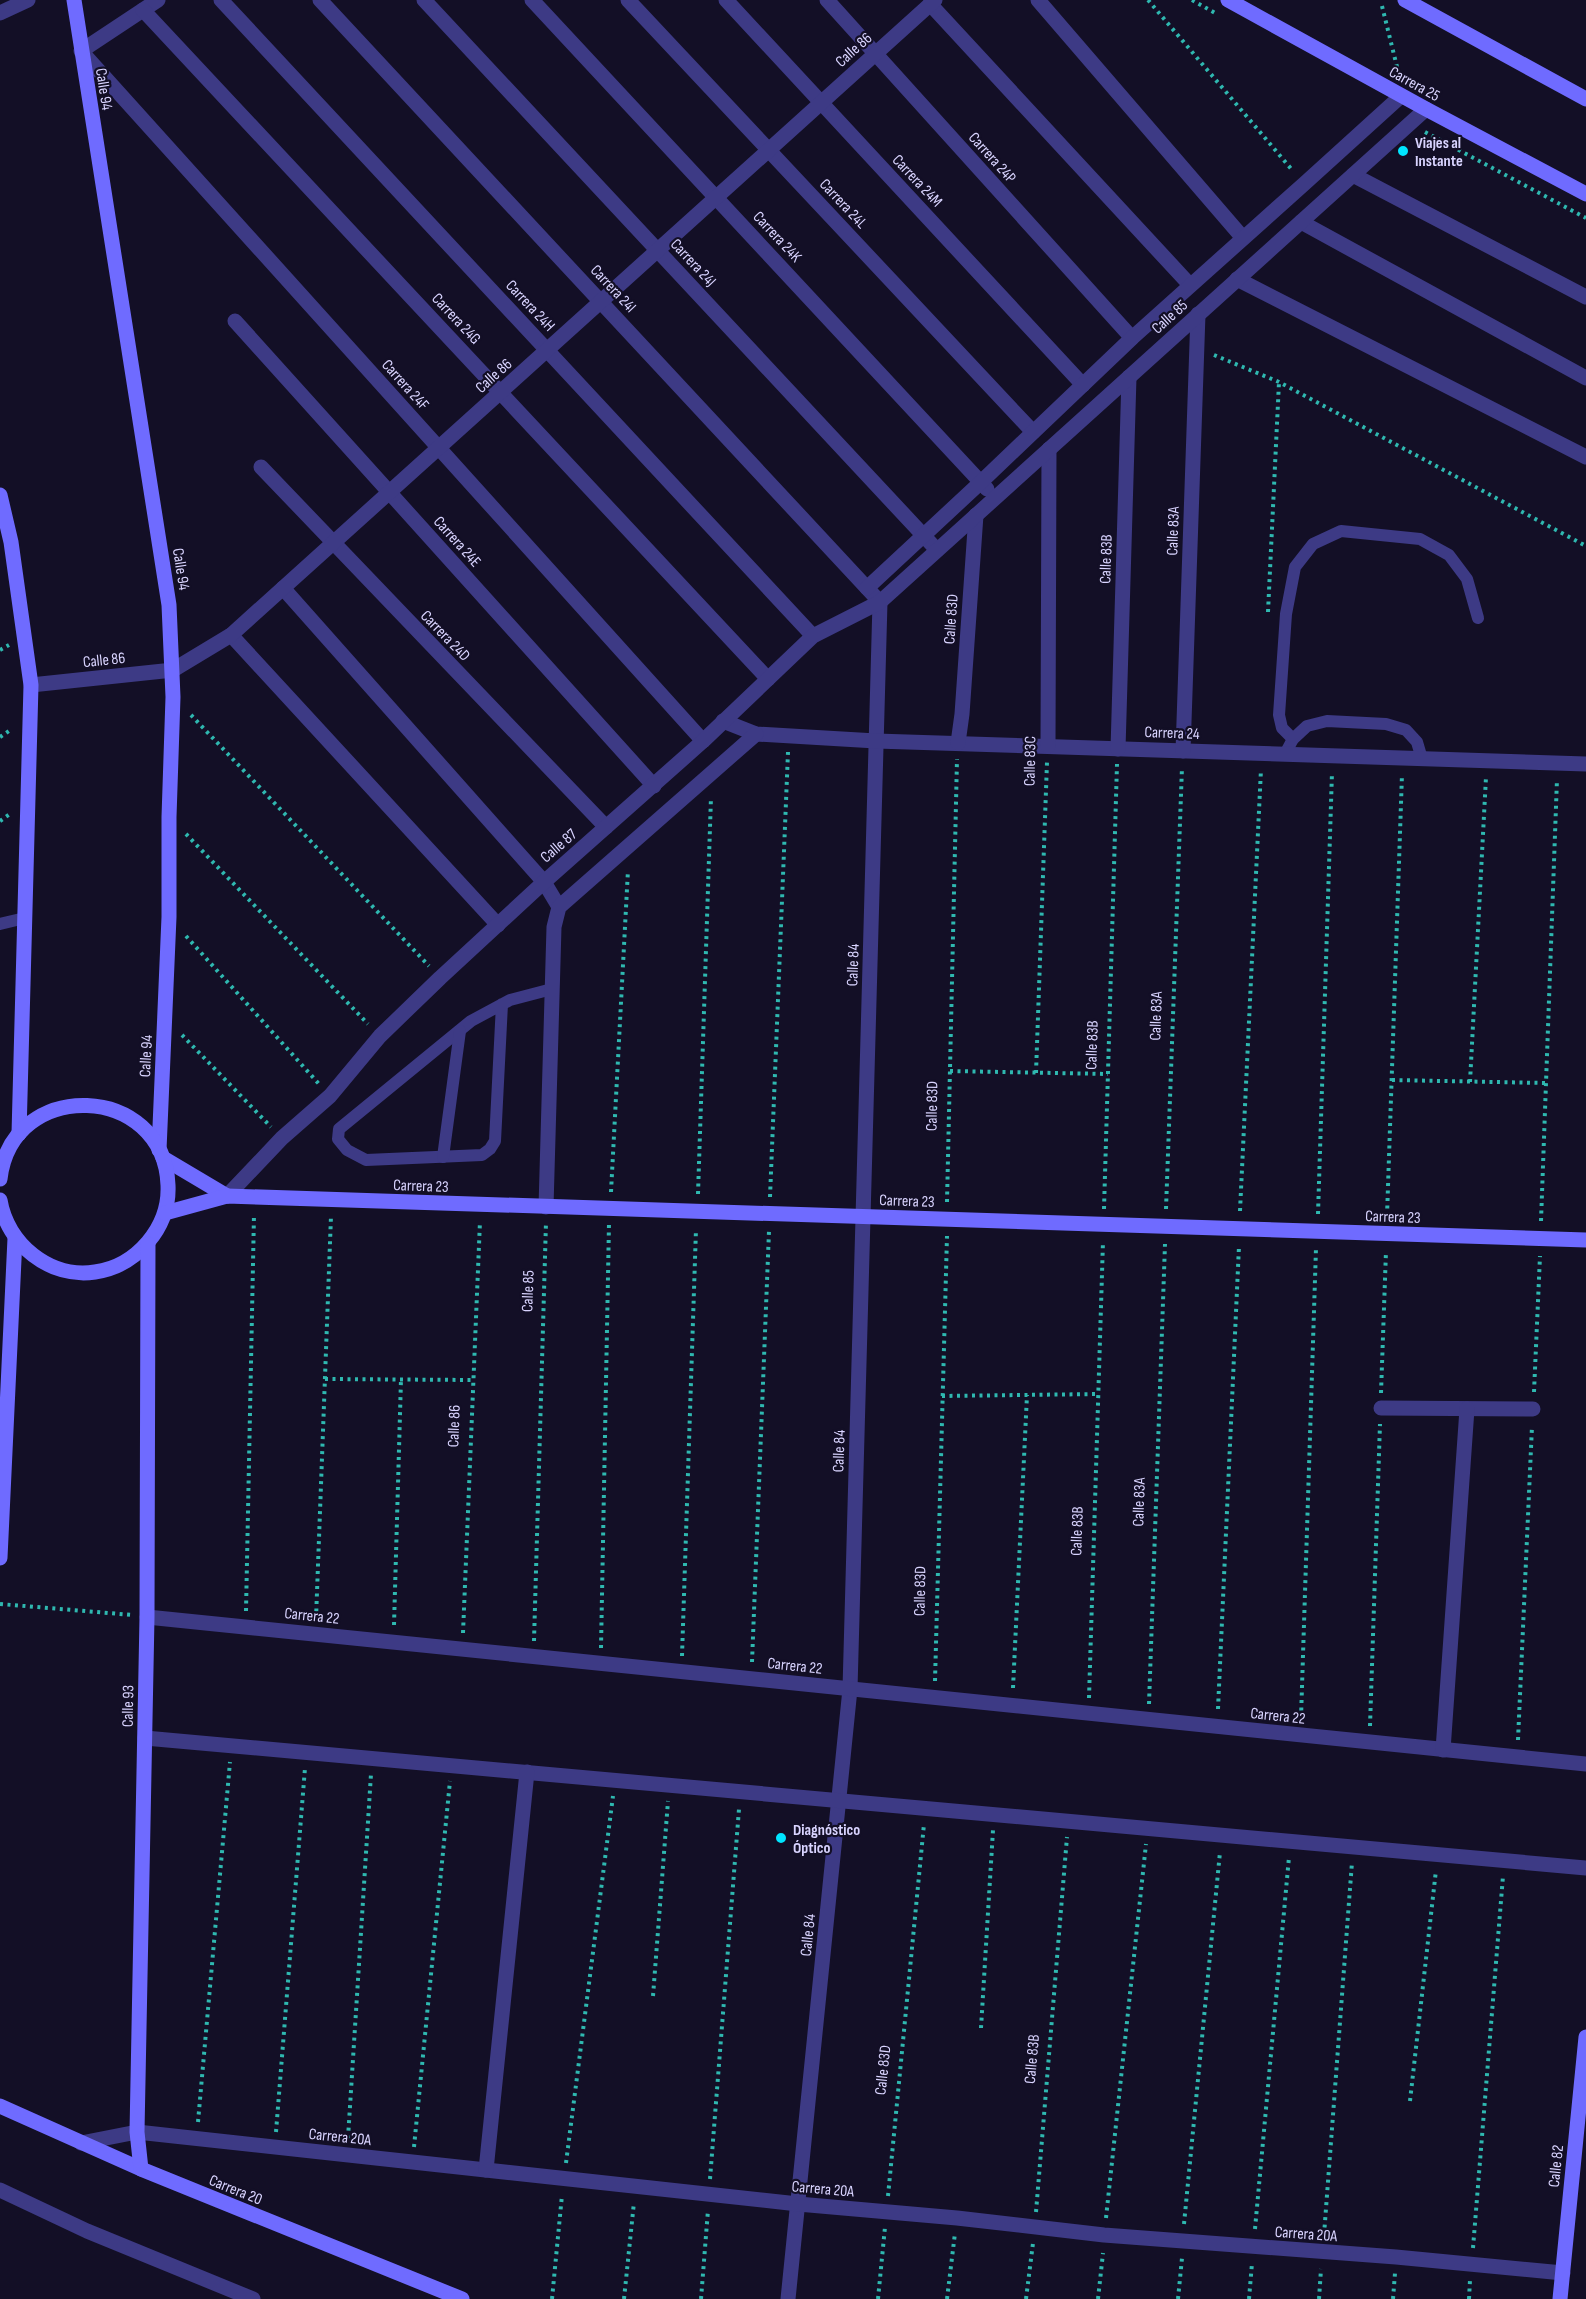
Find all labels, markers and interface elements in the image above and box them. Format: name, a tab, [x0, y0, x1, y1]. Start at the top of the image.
street label: Calle 86	[832, 29, 876, 71]
street label: Carrera 25	[1386, 63, 1443, 106]
street label: Calle 94	[91, 67, 116, 112]
street label: Carrera 24P	[964, 129, 1020, 188]
place label: Viajes al Instante	[1415, 134, 1463, 171]
marker: Viajes al Instante	[1396, 144, 1410, 158]
street label: Carrera 24M	[888, 151, 946, 211]
street label: Carrera 24L	[815, 175, 871, 233]
street label: Carrera 24K	[749, 208, 806, 267]
street label: Carrera 24J	[666, 235, 720, 291]
street label: Carrera 24I	[586, 261, 640, 317]
street label: Carrera 24H	[501, 276, 558, 336]
street label: Carrera 24G	[427, 289, 484, 349]
street label: Calle 85	[1148, 296, 1192, 338]
street label: Calle 86	[472, 355, 516, 397]
street label: Carrera 24F	[377, 356, 433, 414]
street label: Calle 83A	[1163, 506, 1184, 556]
street label: Carrera 24E	[429, 513, 485, 571]
street label: Calle 83B	[1096, 534, 1117, 584]
street label: Calle 94	[168, 547, 193, 592]
street label: Calle 83D	[940, 593, 963, 645]
street label: Carrera 24D	[416, 607, 474, 665]
street label: Calle 86	[82, 649, 126, 672]
street label: Carrera 24	[1144, 723, 1200, 744]
street label: Calle 83C	[1021, 736, 1040, 786]
street label: Calle 87	[537, 825, 581, 867]
street label: Calle 84	[843, 943, 864, 987]
street label: Calle 83A	[1146, 991, 1167, 1041]
street label: Calle 83B	[1082, 1020, 1103, 1070]
street label: Calle 94	[136, 1034, 157, 1078]
street label: Calle 83D	[923, 1081, 942, 1131]
street label: Carrera 23	[393, 1176, 449, 1197]
street label: Carrera 23	[879, 1191, 935, 1212]
street label: Carrera 23	[1365, 1207, 1421, 1228]
street label: Calle 85	[518, 1270, 539, 1312]
street label: Calle 86	[444, 1404, 465, 1448]
street label: Calle 84	[829, 1429, 850, 1473]
street label: Calle 83A	[1129, 1477, 1150, 1527]
street label: Calle 83B	[1067, 1506, 1088, 1556]
street label: Calle 83D	[911, 1566, 930, 1616]
street label: Carrera 22	[283, 1604, 340, 1629]
street label: Carrera 22	[766, 1654, 823, 1679]
street label: Calle 93	[119, 1685, 138, 1727]
street label: Carrera 22	[1249, 1704, 1306, 1729]
place label: Diagnóstico Óptico	[793, 1821, 860, 1858]
marker: Diagnóstico Óptico	[774, 1831, 788, 1845]
street label: Calle 84	[797, 1913, 820, 1957]
street label: Calle 83B	[1021, 2034, 1044, 2085]
street label: Calle 83D	[871, 2044, 896, 2096]
street label: Carrera 20A	[308, 2125, 372, 2150]
street label: Calle 82	[1545, 2144, 1568, 2188]
street label: Carrera 20	[206, 2171, 265, 2210]
street label: Carrera 20A	[791, 2177, 855, 2202]
street label: Carrera 20A	[1274, 2223, 1338, 2246]

